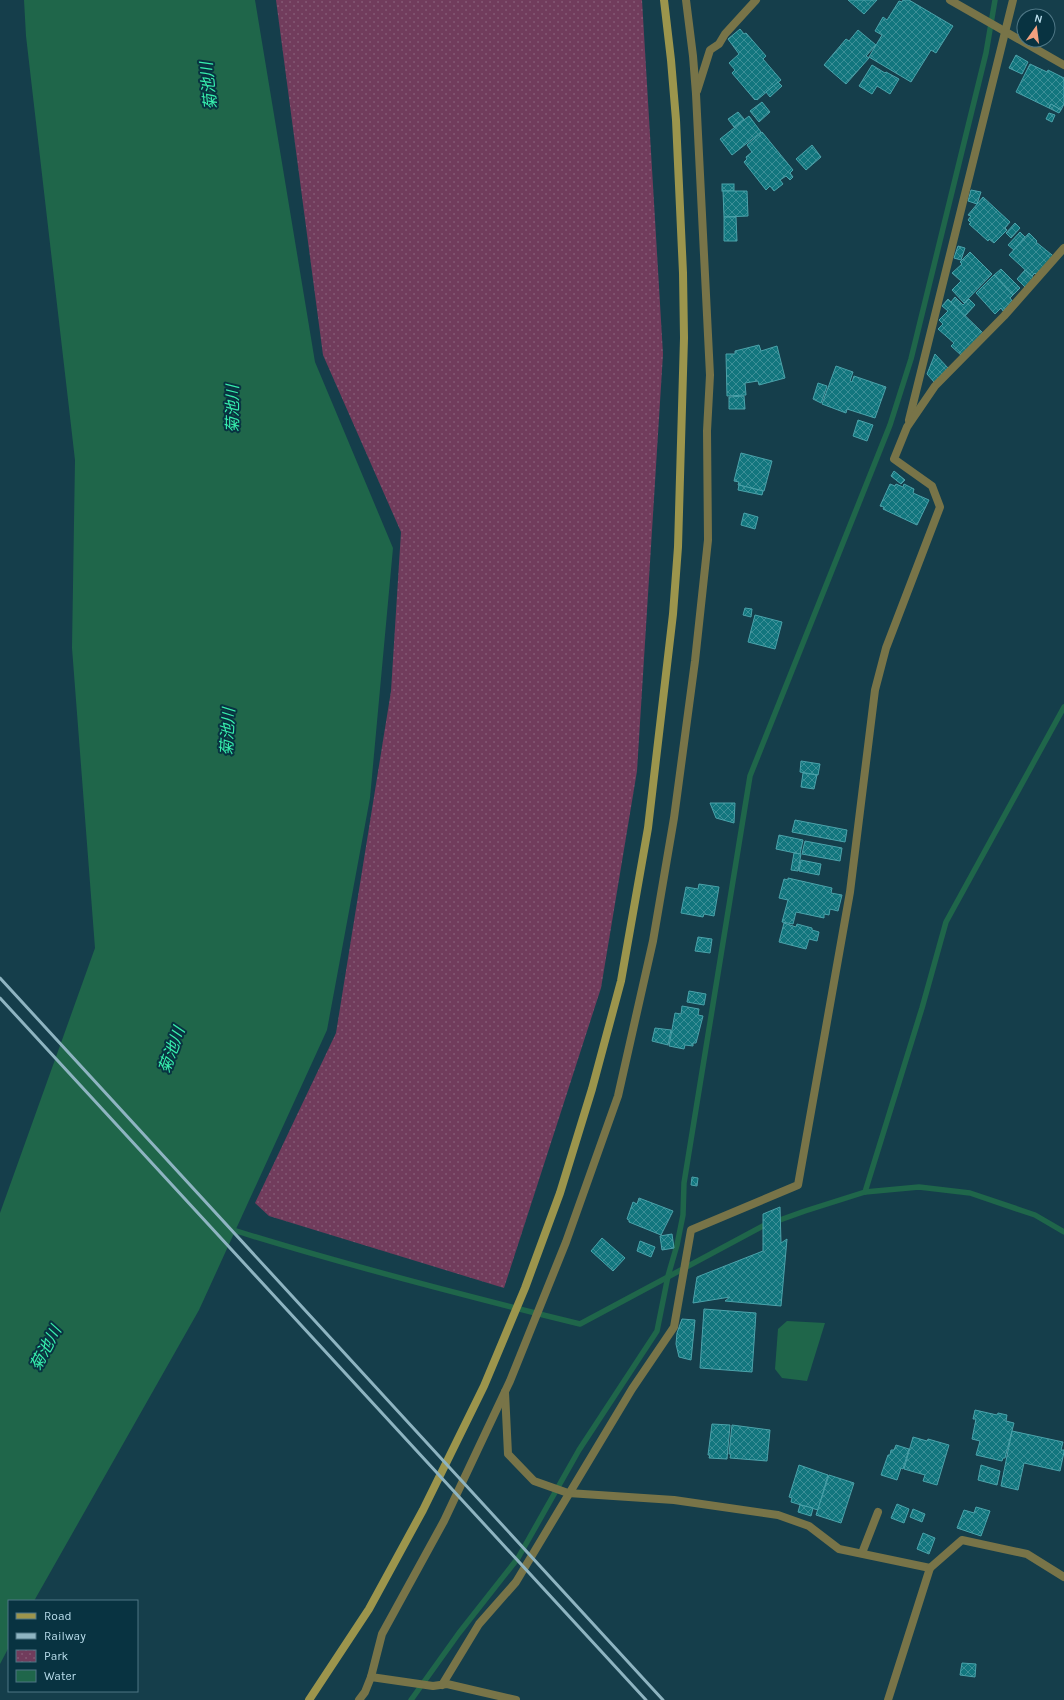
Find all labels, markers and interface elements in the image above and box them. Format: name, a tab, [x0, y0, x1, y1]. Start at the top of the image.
north arrow	[1016, 8, 1056, 48]
text: N	[1033, 12, 1044, 26]
water label: 菊池川	[196, 59, 220, 111]
water label: 菊池川	[223, 383, 242, 433]
water label: 菊池川	[217, 706, 238, 756]
water label: 菊池川	[154, 1022, 189, 1076]
water label: 菊池川	[26, 1321, 66, 1374]
legend	[8, 1600, 138, 1692]
text: Road	[44, 1609, 72, 1623]
text: Railway	[44, 1629, 86, 1643]
text: Park	[44, 1649, 69, 1663]
text: Water	[44, 1669, 77, 1683]

